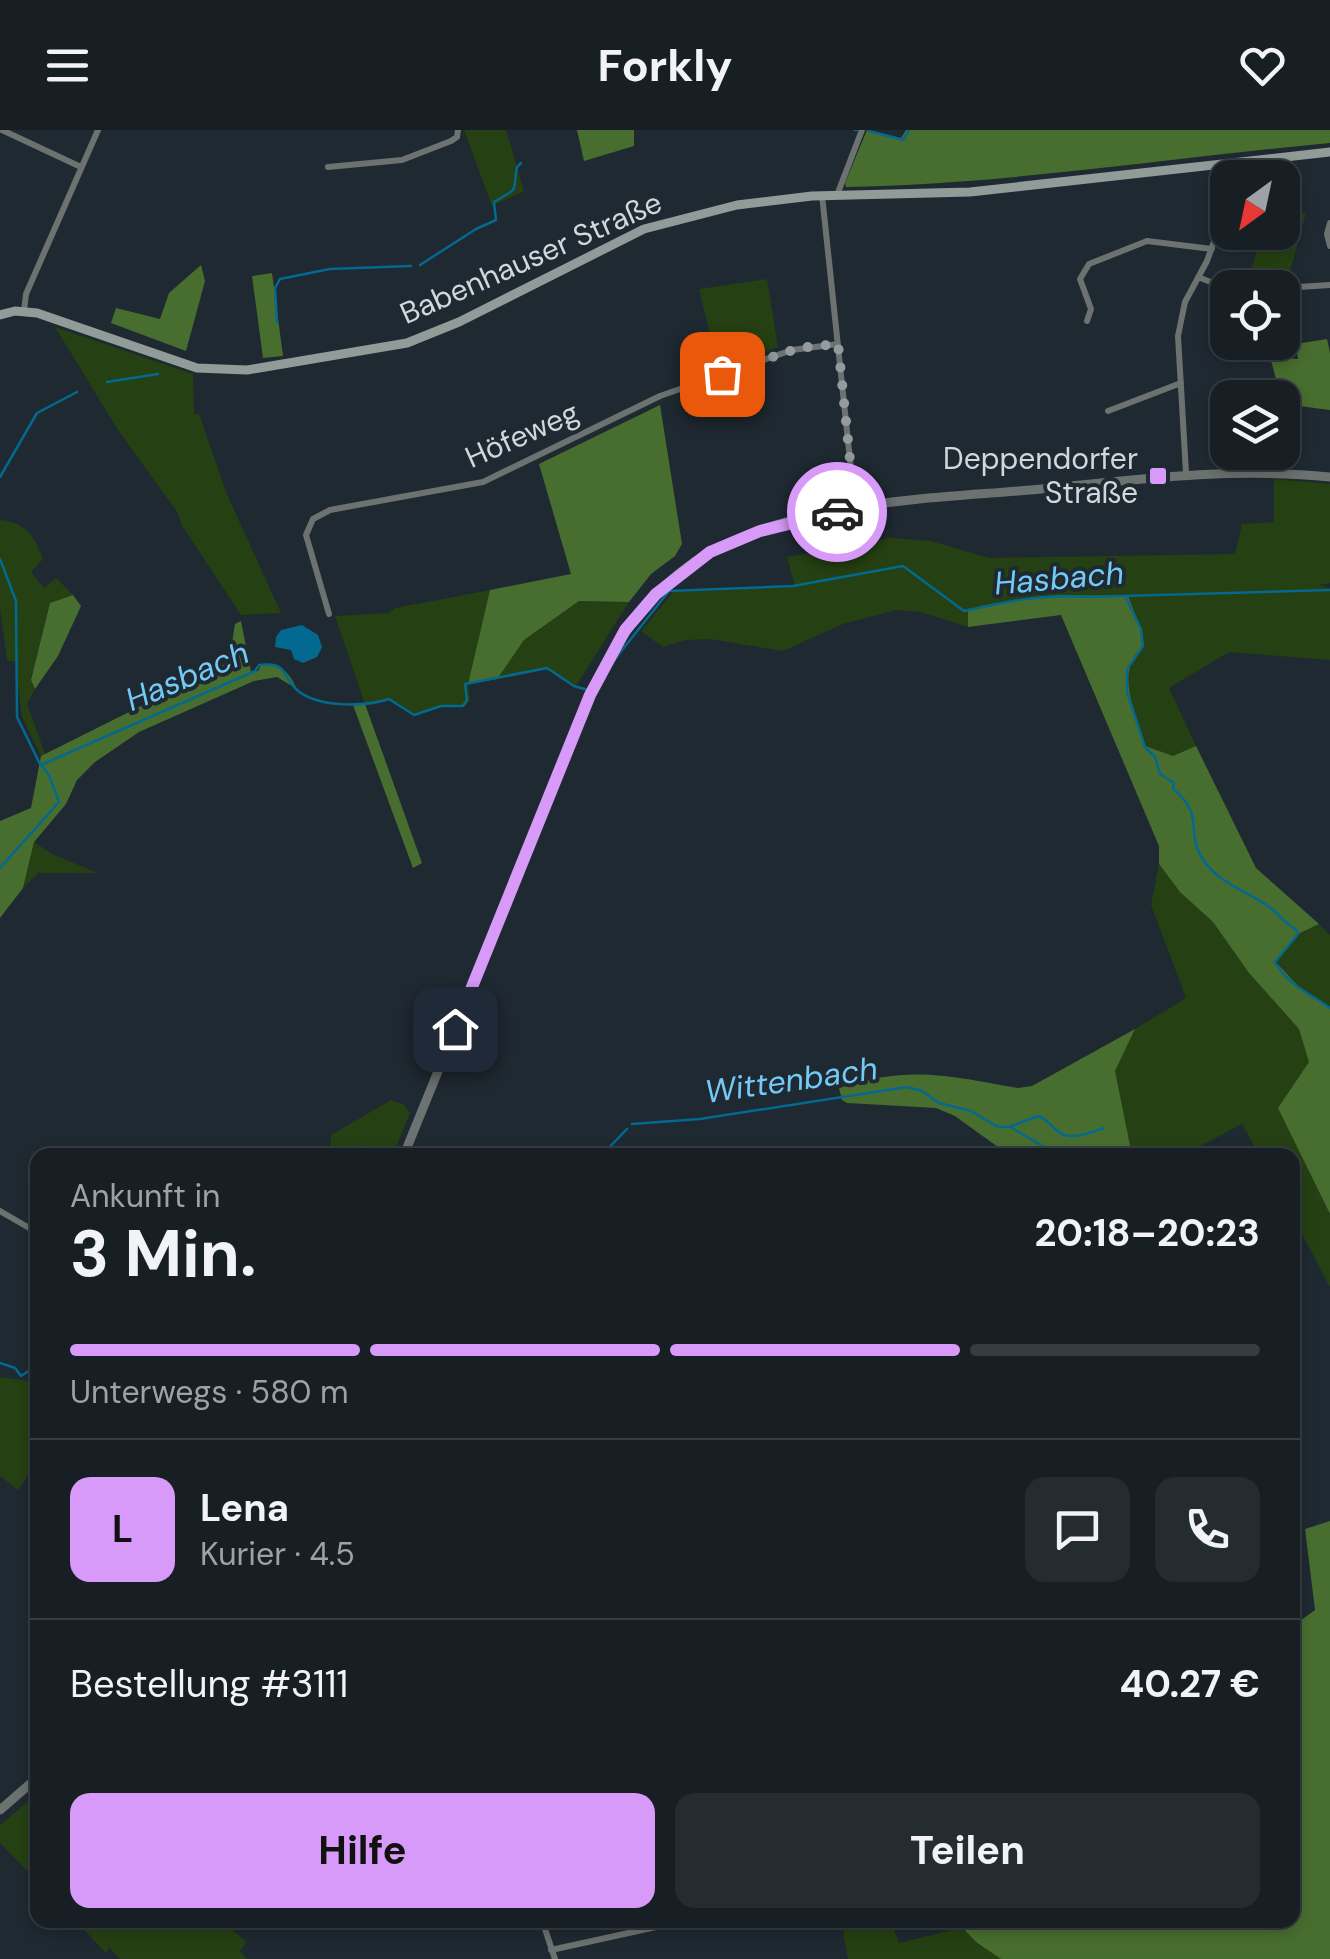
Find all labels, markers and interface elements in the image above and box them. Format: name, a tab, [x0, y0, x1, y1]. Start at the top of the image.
text: Forkly	[598, 36, 732, 95]
icon: menu	[40, 38, 95, 93]
icon: heart	[1235, 38, 1290, 93]
north arrow	[1210, 160, 1300, 250]
map controls	[1210, 160, 1300, 470]
street label: Babenhauser Straße	[394, 182, 668, 333]
button: locate	[1210, 270, 1300, 360]
pin	[680, 332, 765, 417]
icon: bag	[695, 347, 750, 402]
button: layers	[1210, 380, 1300, 470]
street label: Höfeweg	[459, 392, 585, 477]
place label: Deppendorfer Straße	[943, 439, 1138, 512]
courier	[787, 462, 887, 562]
marker: Deppendorfer Straße	[1147, 465, 1169, 487]
icon: car	[810, 485, 865, 540]
water label: Hasbach	[992, 551, 1126, 605]
water label: Hasbach	[119, 631, 255, 721]
pin	[413, 987, 498, 1072]
icon: home	[428, 1002, 483, 1057]
water label: Wittenbach	[702, 1047, 880, 1113]
text: Ankunft in	[70, 1175, 220, 1217]
text: 20:18–20:23	[1034, 1208, 1260, 1258]
text: 3 Min.	[70, 1212, 256, 1296]
text: Unterwegs · 580 m	[70, 1371, 349, 1413]
button: chat	[1025, 1477, 1130, 1582]
button: phone	[1155, 1477, 1260, 1582]
text: Lena	[200, 1483, 289, 1533]
text: L	[112, 1504, 133, 1554]
text: Kurier · 4.5	[200, 1533, 355, 1575]
text: Bestellung #3111	[70, 1659, 348, 1709]
text: 40.27 €	[1119, 1659, 1260, 1709]
button: Hilfe	[70, 1793, 655, 1908]
button: Teilen	[675, 1793, 1260, 1908]

